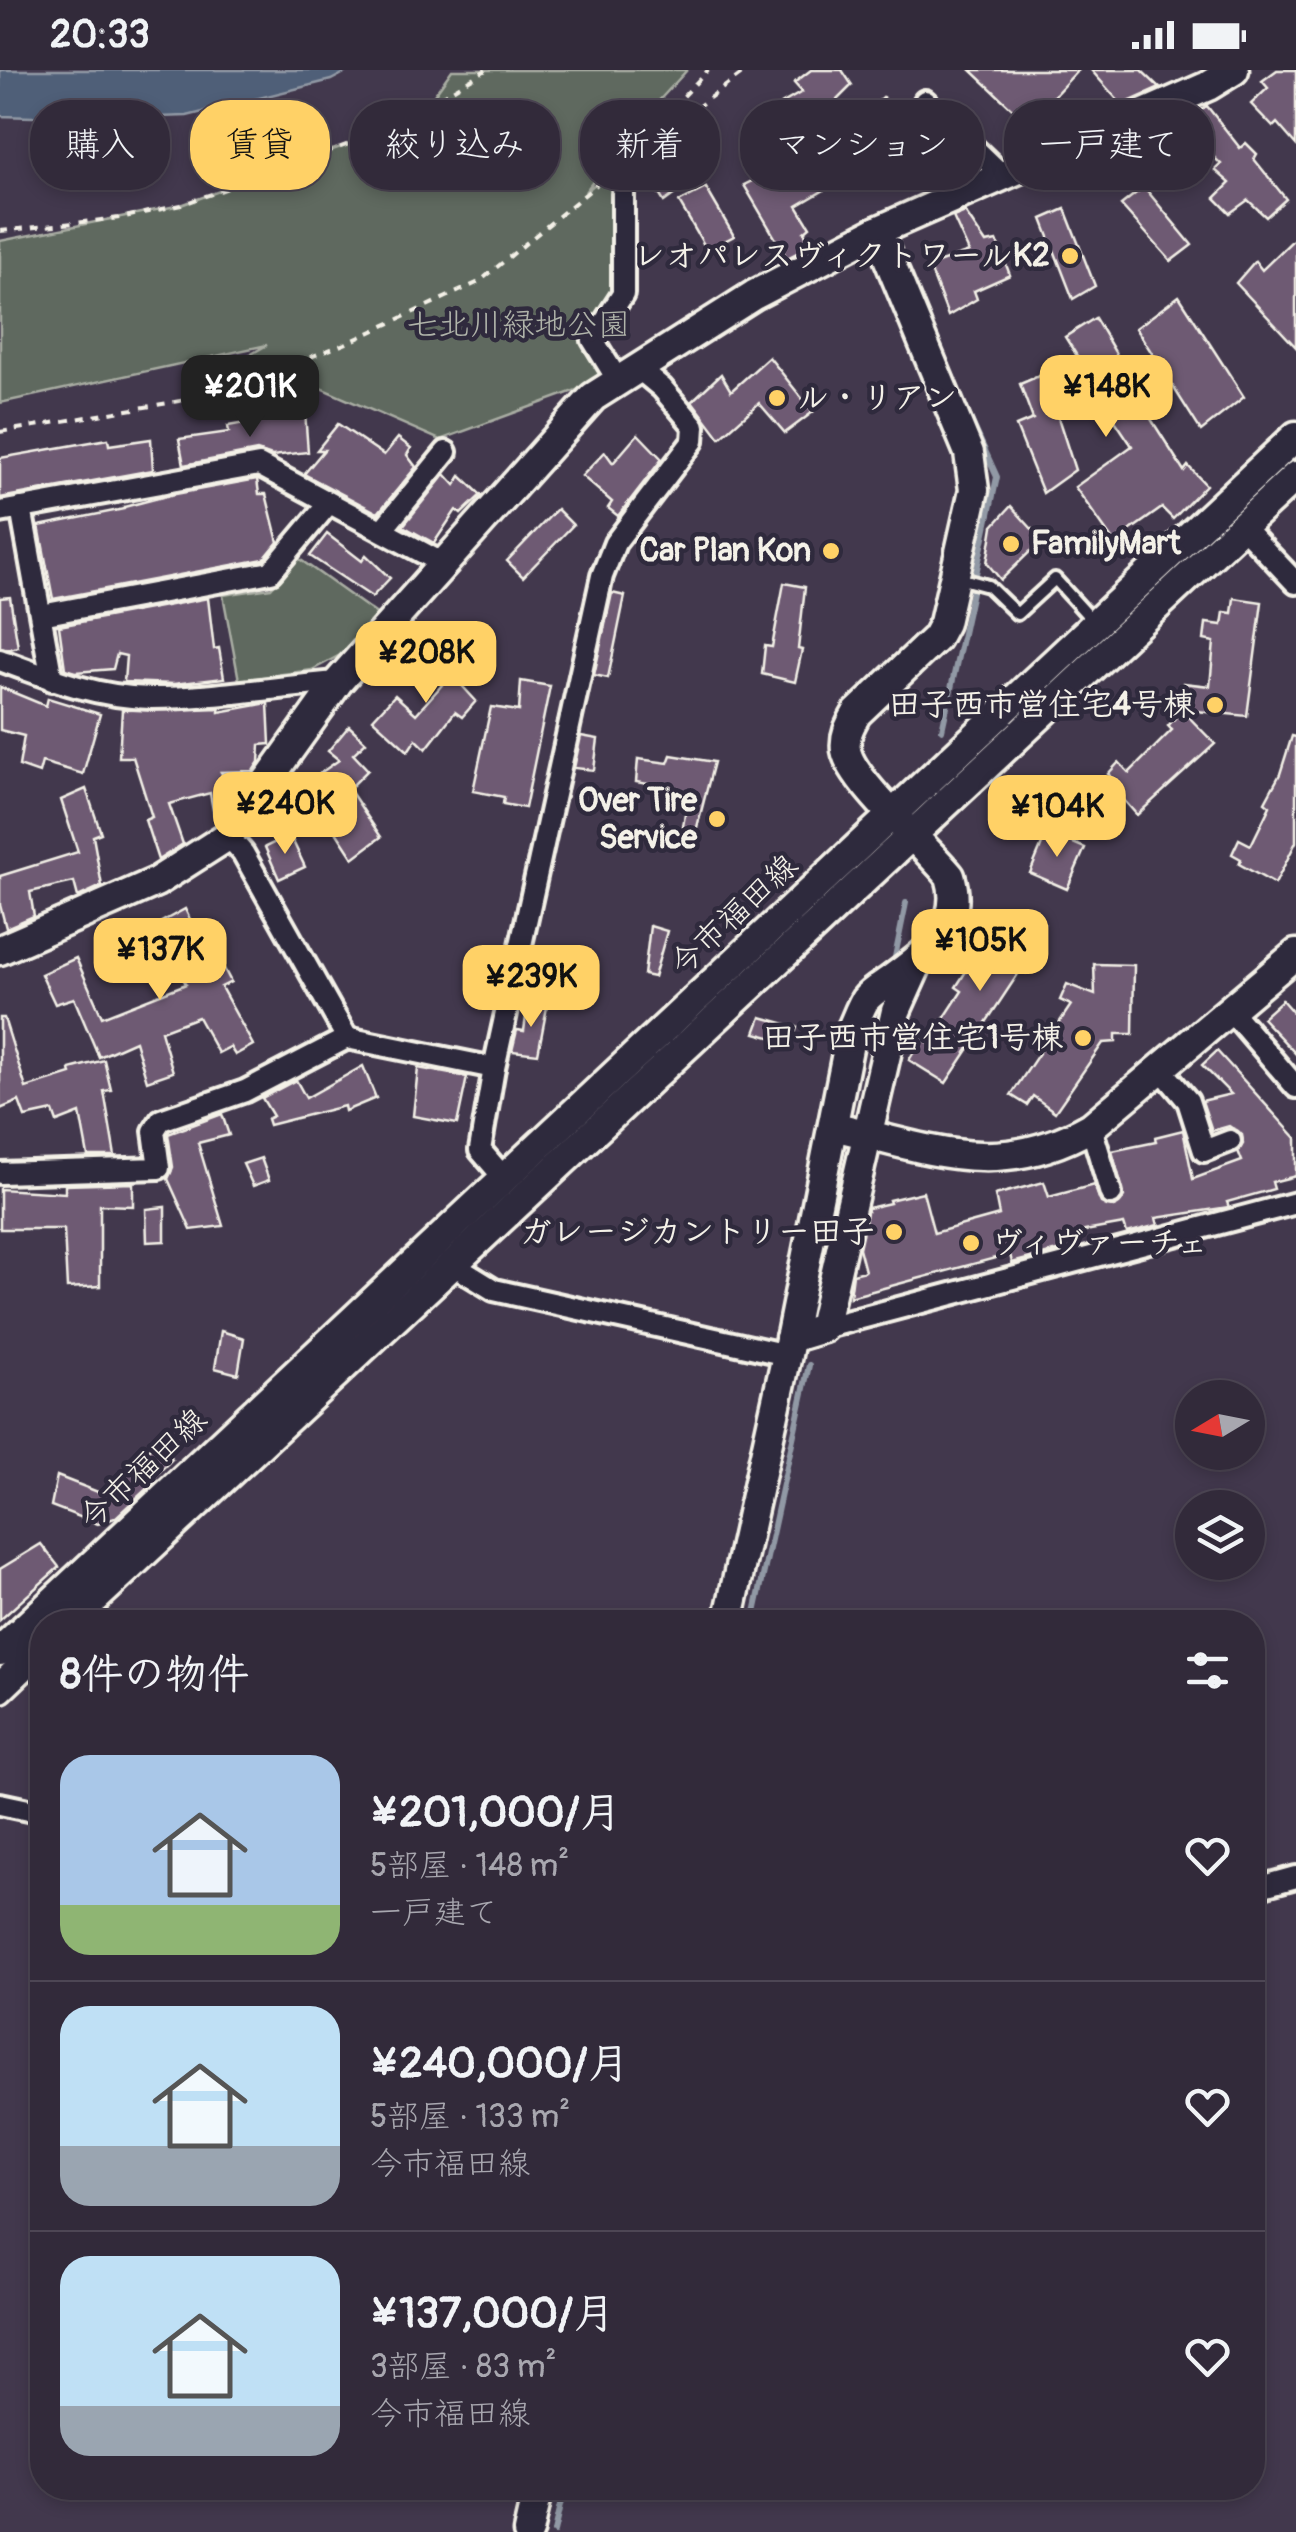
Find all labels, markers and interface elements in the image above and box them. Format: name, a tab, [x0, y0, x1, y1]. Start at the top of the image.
text: 20:33	[50, 11, 150, 59]
chip: 購入	[30, 100, 170, 190]
chip: 賃貸	[190, 100, 330, 190]
chip: 絞り込み	[350, 100, 560, 190]
chip: 新着	[580, 100, 720, 190]
chip: マンション	[740, 100, 984, 190]
chip: 一戸建て	[1004, 100, 1214, 190]
place label: レオパレスヴィクトワールK2	[633, 236, 1050, 276]
marker: レオパレスヴィクトワールK2	[1059, 245, 1081, 267]
park label: 七北川緑地公園	[406, 305, 630, 345]
pin: ¥201K	[180, 355, 320, 440]
pin: ¥148K	[1036, 355, 1176, 440]
text: ¥201K	[203, 367, 297, 407]
text: ¥148K	[1062, 367, 1150, 407]
place label: ル・リアン	[797, 378, 957, 418]
marker: ル・リアン	[766, 387, 788, 409]
place label: FamilyMart	[1031, 524, 1182, 564]
place label: Car Plan Kon	[639, 531, 811, 571]
marker: FamilyMart	[1000, 533, 1022, 555]
marker: Car Plan Kon	[820, 540, 842, 562]
pin: ¥208K	[356, 621, 496, 706]
text: ¥208K	[377, 633, 475, 673]
place label: 田子西市営住宅4号棟	[888, 685, 1195, 725]
marker: 田子西市営住宅4号棟	[1204, 694, 1226, 716]
pin: ¥240K	[215, 772, 355, 857]
pin: ¥104K	[987, 775, 1127, 860]
place label: Over Tire Service	[578, 781, 698, 858]
text: ¥240K	[235, 784, 335, 824]
text: ¥104K	[1010, 787, 1104, 827]
marker: Over Tire Service	[706, 808, 728, 830]
street label: 今市福田線	[662, 846, 806, 984]
pin: ¥105K	[910, 909, 1050, 994]
pin: ¥137K	[90, 918, 230, 1003]
text: ¥105K	[933, 921, 1027, 961]
text: ¥137K	[116, 930, 204, 970]
pin: ¥239K	[461, 945, 601, 1030]
text: ¥239K	[485, 957, 577, 997]
place label: 田子西市営住宅1号棟	[762, 1018, 1063, 1058]
marker: 田子西市営住宅1号棟	[1072, 1027, 1094, 1049]
place label: ガレージカントリー田子	[519, 1212, 874, 1252]
marker: ガレージカントリー田子	[883, 1221, 905, 1243]
place label: ヴィヴァーチェ	[991, 1223, 1208, 1263]
marker: ヴィヴァーチェ	[960, 1232, 982, 1254]
north arrow	[1175, 1380, 1265, 1470]
map controls	[1175, 1380, 1265, 1580]
street label: 今市福田線	[71, 1400, 215, 1538]
button: layers	[1175, 1490, 1265, 1580]
icon: filters	[1180, 1643, 1235, 1698]
text: 8件の物件	[60, 1649, 249, 1701]
text: ¥201,000/月	[370, 1787, 622, 1839]
icon: home	[140, 1795, 260, 1915]
icon: heart	[1180, 1828, 1235, 1883]
text: 5部屋 · 148 m²	[370, 1846, 569, 1886]
text: 一戸建て	[370, 1893, 498, 1933]
text: ¥240,000/月	[370, 2038, 629, 2090]
icon: home	[140, 2046, 260, 2166]
icon: heart	[1180, 2079, 1235, 2134]
text: 5部屋 · 133 m²	[370, 2097, 570, 2137]
text: 今市福田線	[370, 2144, 530, 2184]
text: ¥137,000/月	[370, 2288, 615, 2340]
icon: home	[140, 2296, 260, 2416]
icon: heart	[1180, 2329, 1235, 2384]
text: 3部屋 · 83 m²	[370, 2347, 556, 2387]
text: 今市福田線	[370, 2394, 530, 2434]

